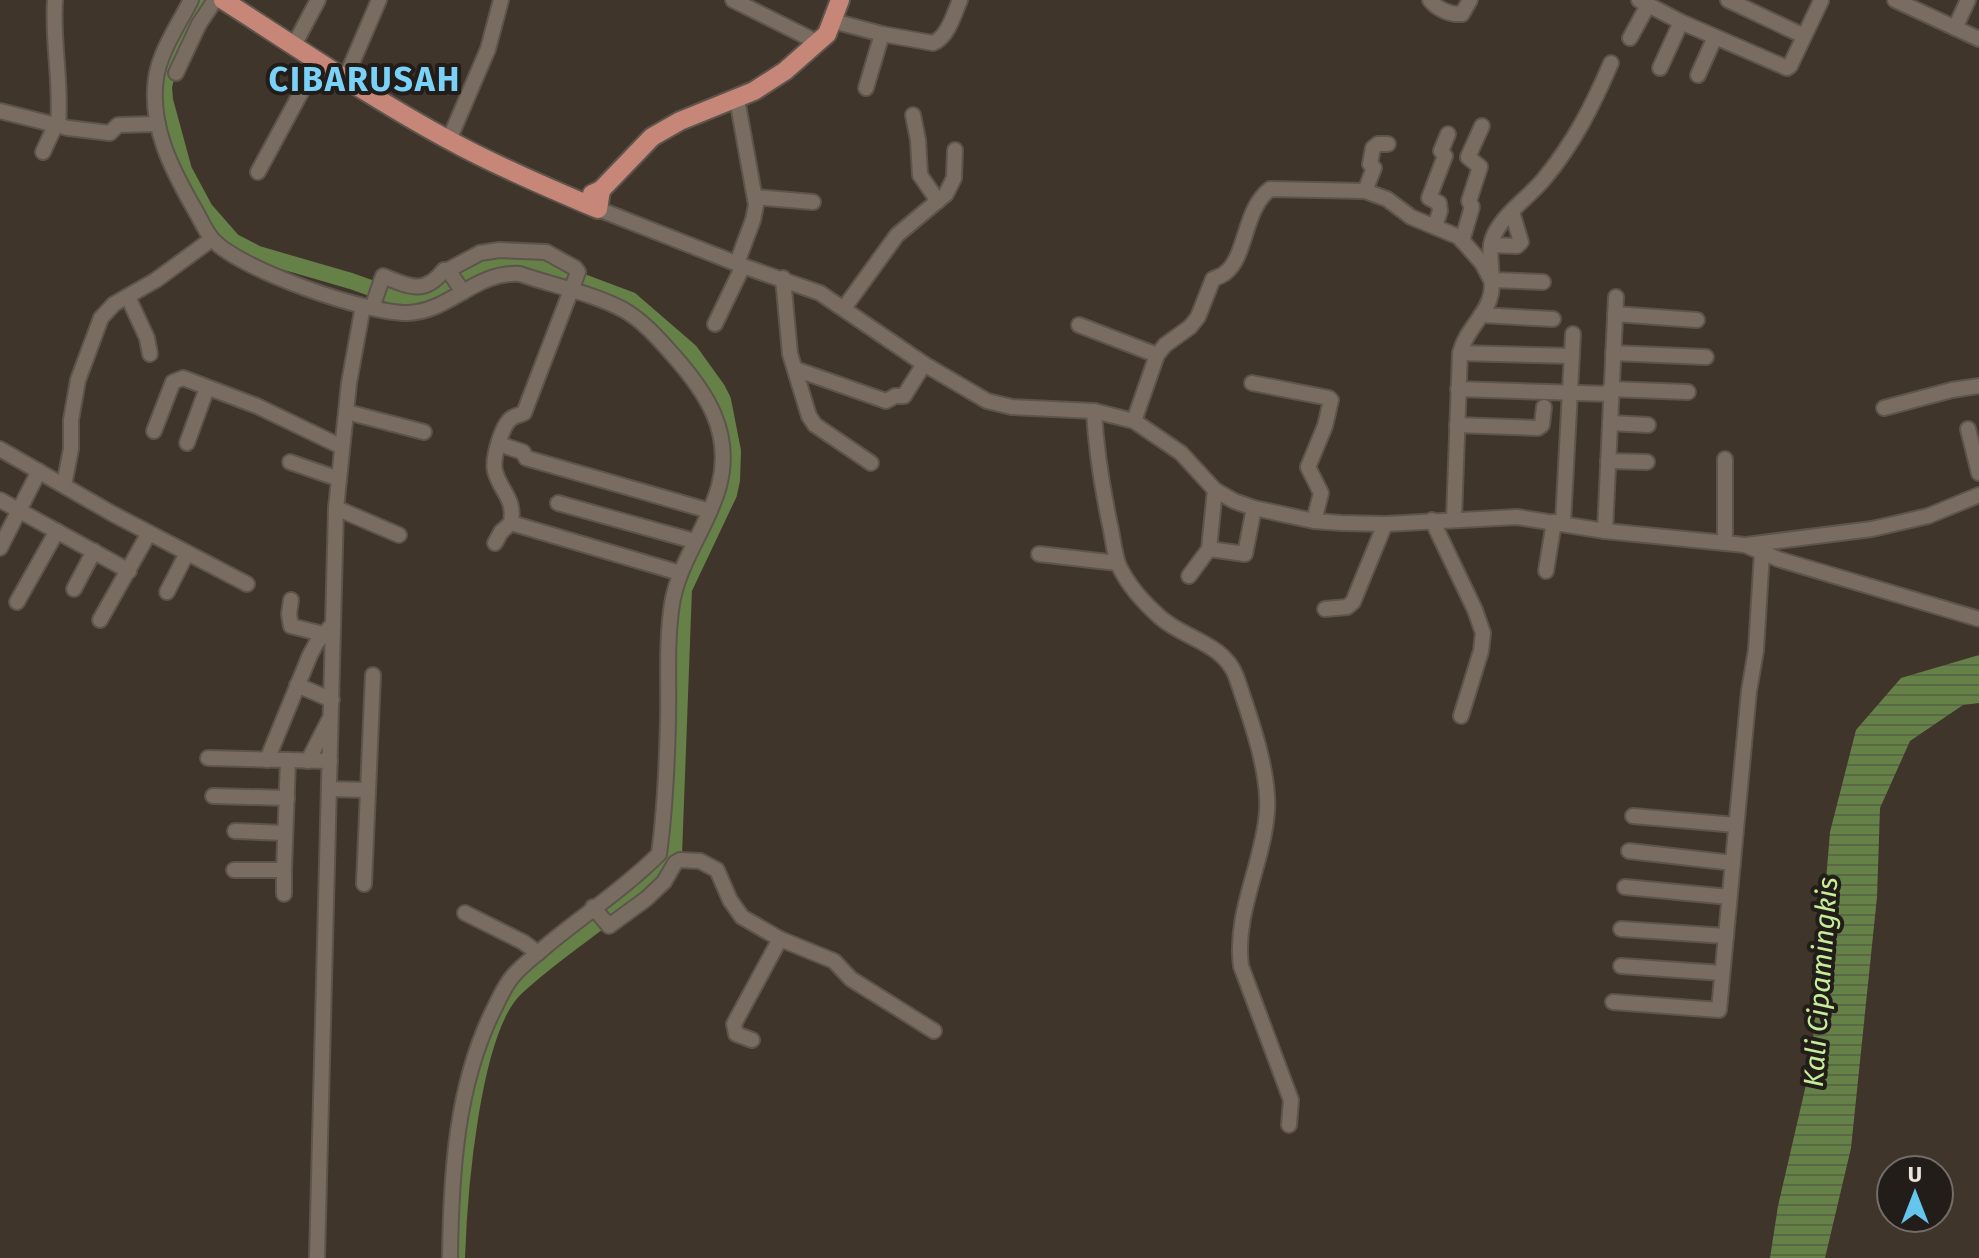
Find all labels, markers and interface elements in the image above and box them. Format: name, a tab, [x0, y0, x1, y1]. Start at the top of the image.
district label: CIBARUSAH	[269, 59, 461, 100]
water label: Kali Cipamingkis	[1797, 876, 1844, 1088]
north arrow	[1875, 1154, 1955, 1234]
text: U	[1908, 1161, 1922, 1188]

